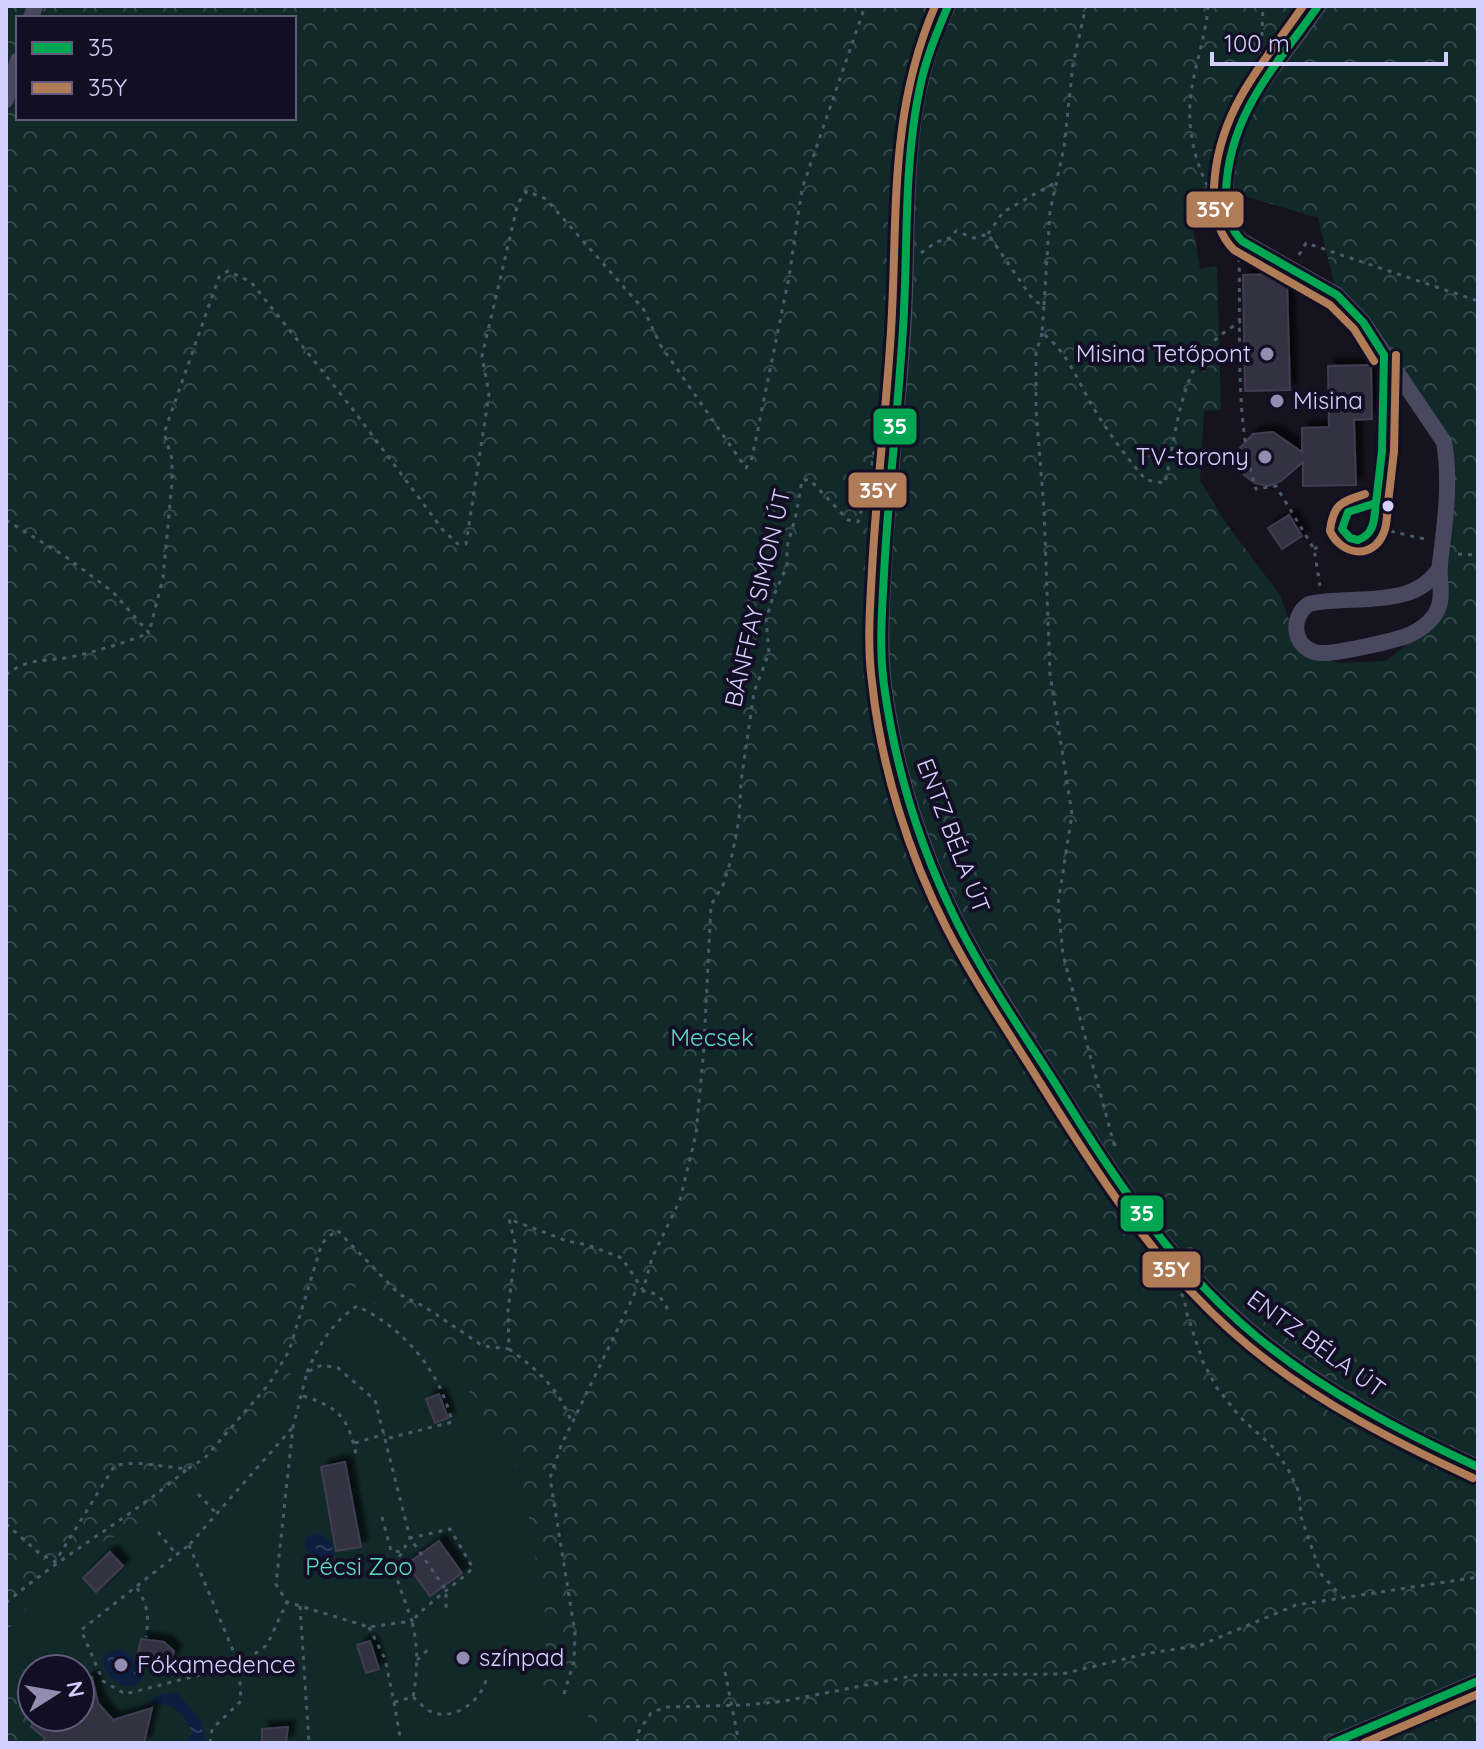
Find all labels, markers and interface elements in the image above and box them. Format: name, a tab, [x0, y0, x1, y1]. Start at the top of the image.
legend	[16, 16, 296, 120]
scale bar	[1212, 16, 1446, 66]
text: 100 m	[1224, 28, 1290, 58]
text: 35	[88, 32, 114, 62]
text: 35Y	[88, 72, 127, 102]
line badge: 35Y	[1185, 190, 1245, 229]
text: 35Y	[1196, 195, 1234, 223]
place label: Misina Tetőpont	[1076, 338, 1251, 368]
marker: Misina Tetőpont	[1258, 345, 1276, 363]
place label: Misina	[1293, 385, 1363, 415]
marker: Misina	[1268, 392, 1286, 410]
line badge: 35	[872, 407, 918, 446]
text: 35	[883, 412, 907, 440]
place label: TV-torony	[1136, 441, 1249, 471]
marker: TV-torony	[1256, 448, 1274, 466]
line badge: 35Y	[847, 471, 908, 509]
text: 35Y	[859, 476, 897, 504]
street label: BÁNFFAY SIMON ÚT	[717, 486, 797, 710]
unlabelled marker	[1380, 498, 1396, 514]
street label: ENTZ BÉLA ÚT	[911, 754, 997, 917]
park label: Mecsek	[670, 1022, 754, 1052]
line badge: 35	[1119, 1194, 1165, 1233]
text: 35	[1130, 1199, 1154, 1227]
line badge: 35Y	[1141, 1250, 1202, 1289]
text: 35Y	[1152, 1255, 1190, 1283]
street label: ENTZ BÉLA ÚT	[1242, 1283, 1391, 1403]
park label: Pécsi Zoo	[305, 1551, 413, 1581]
place label: színpad	[479, 1642, 564, 1672]
place label: Fókamedence	[137, 1649, 296, 1679]
marker: színpad	[454, 1649, 472, 1667]
north arrow	[16, 1653, 96, 1733]
marker: Fókamedence	[112, 1656, 130, 1674]
text: N	[60, 1679, 91, 1700]

